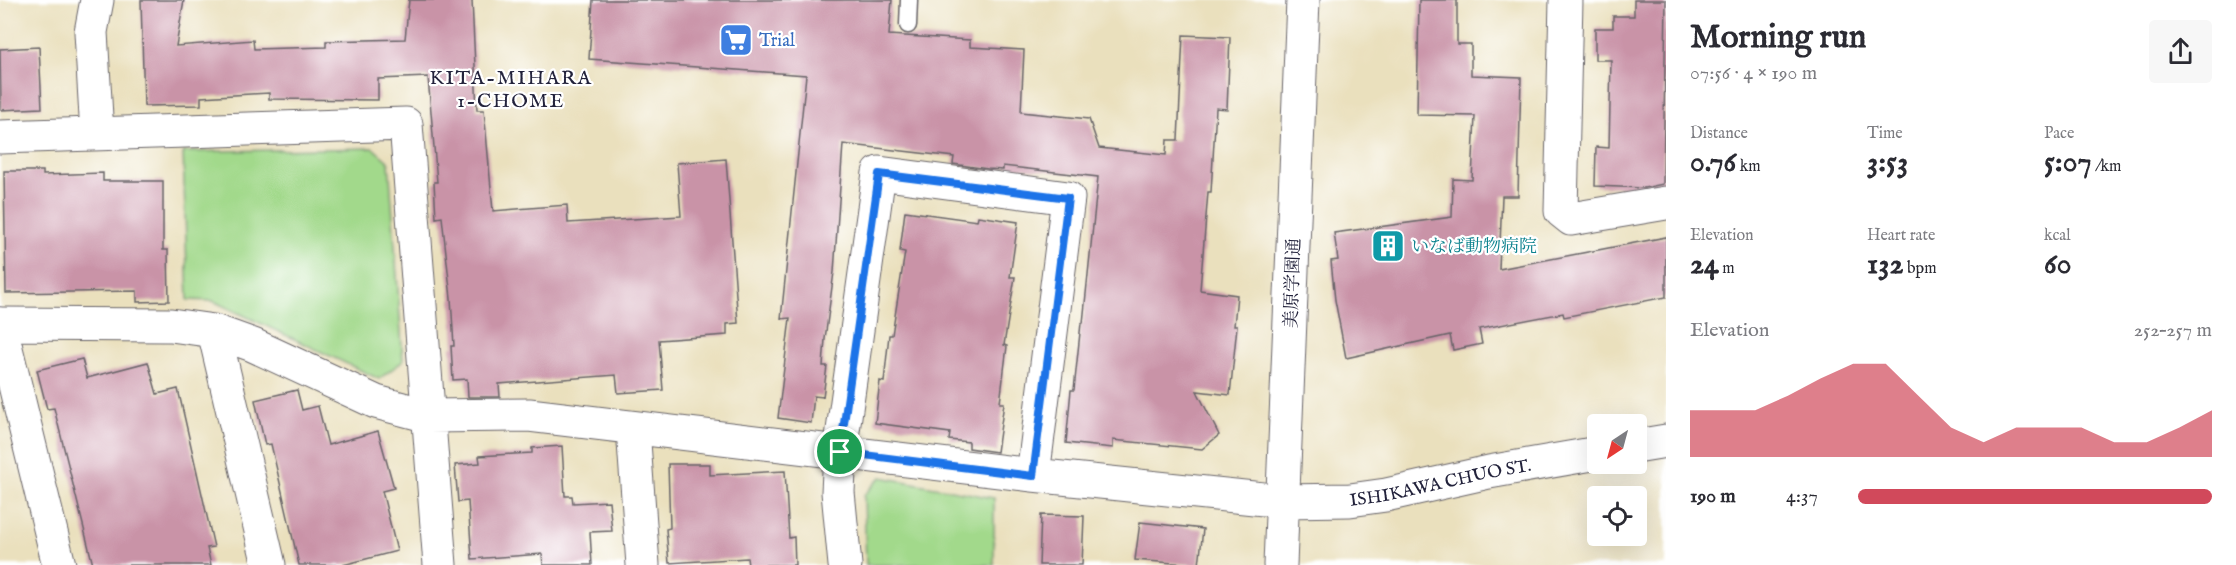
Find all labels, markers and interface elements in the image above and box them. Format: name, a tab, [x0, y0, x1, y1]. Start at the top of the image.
text: Morning run	[1690, 17, 1866, 59]
button: share	[2149, 20, 2212, 83]
supermarket icon: Trial	[718, 22, 754, 58]
place label: Trial	[759, 30, 795, 53]
text: 07:56 · 4 × 190 m	[1690, 61, 1817, 86]
district label: KITA-MIHARA 1-CHOME	[429, 66, 593, 114]
text: Distance	[1690, 124, 1748, 144]
text: Time	[1867, 124, 1903, 144]
text: Pace	[2044, 124, 2074, 144]
text: 0.76	[1690, 144, 1736, 182]
text: 3:53	[1867, 144, 1908, 182]
text: 5:07	[2044, 144, 2092, 182]
text: km	[1736, 157, 1761, 177]
text: /km	[2092, 157, 2121, 177]
text: Elevation	[1690, 226, 1753, 246]
text: Heart rate	[1867, 226, 1935, 246]
text: kcal	[2044, 226, 2071, 246]
building icon: いなば動物病院	[1370, 228, 1406, 264]
place label: いなば動物病院	[1411, 236, 1537, 259]
street label: 美原学園通	[1280, 238, 1307, 328]
text: 24	[1690, 246, 1719, 284]
text: 132	[1867, 246, 1903, 284]
text: 60	[2044, 246, 2071, 284]
text: m	[1719, 259, 1735, 279]
text: bpm	[1903, 259, 1937, 279]
text: Elevation	[1690, 318, 1769, 343]
text: 252–257 m	[2134, 318, 2212, 343]
north arrow	[1587, 414, 1647, 474]
map controls	[1587, 414, 1647, 546]
pin	[814, 426, 865, 477]
icon: arrive	[823, 435, 856, 468]
street label: ISHIKAWA CHUO ST.	[1348, 455, 1533, 513]
text: 190 m	[1690, 484, 1736, 509]
text: 4:37	[1786, 484, 1818, 509]
button: locate	[1587, 486, 1647, 546]

